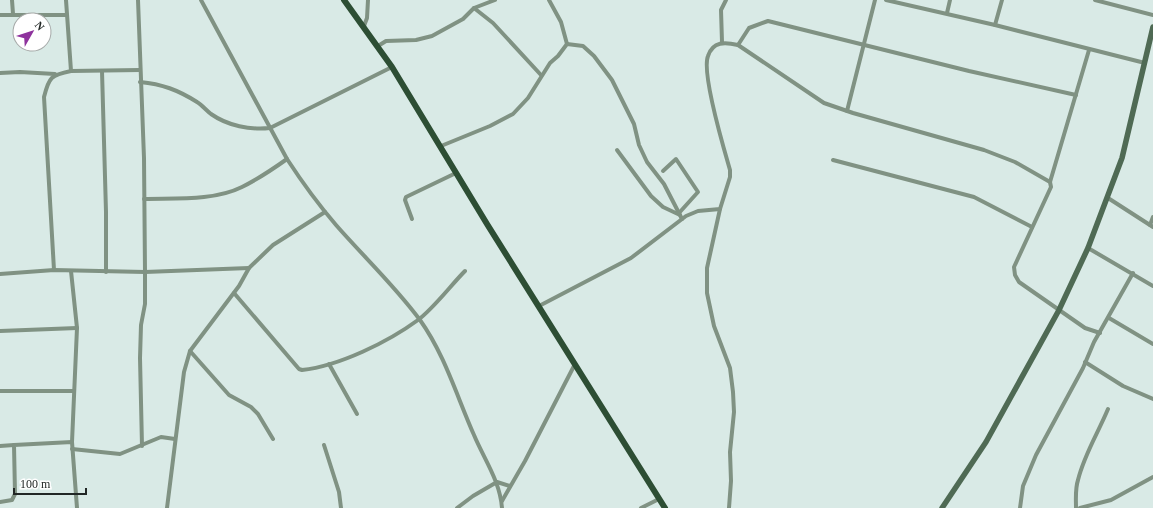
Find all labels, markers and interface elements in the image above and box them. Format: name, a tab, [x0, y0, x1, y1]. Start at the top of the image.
north arrow	[12, 12, 52, 52]
text: N	[33, 19, 47, 33]
scale bar	[14, 470, 86, 496]
text: 100 m	[20, 477, 51, 491]

